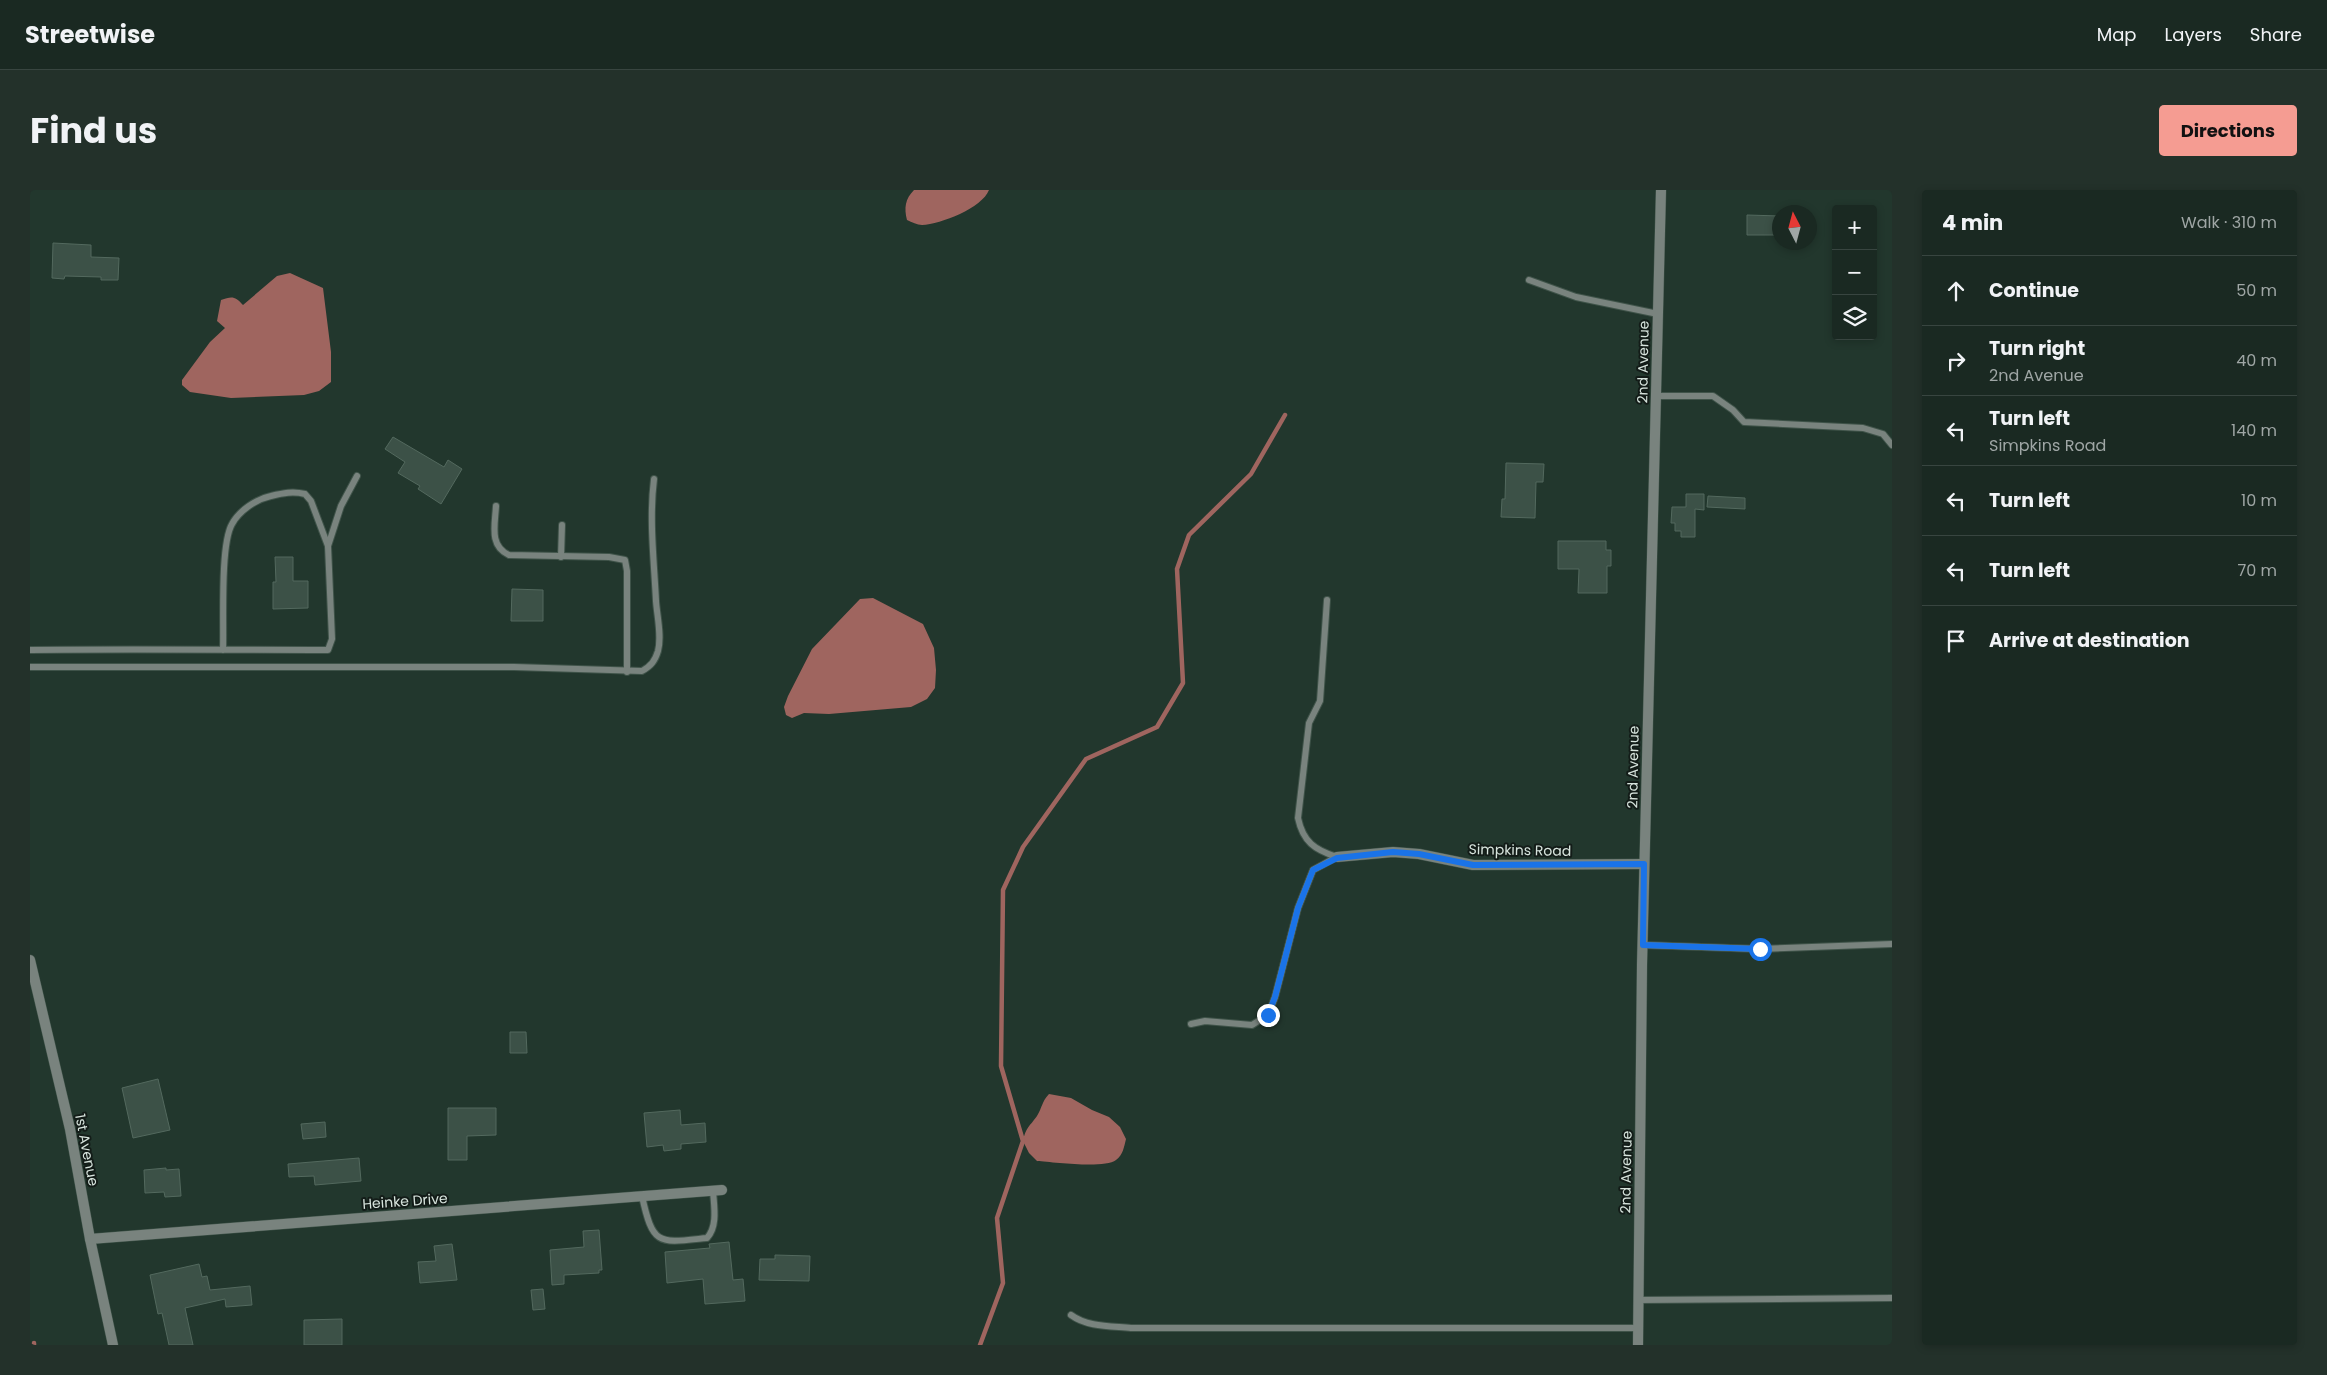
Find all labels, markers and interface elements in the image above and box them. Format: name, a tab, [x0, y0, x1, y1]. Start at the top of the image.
text: Streetwise	[25, 18, 155, 51]
text: Map	[2097, 22, 2137, 47]
text: Layers	[2165, 22, 2222, 47]
text: Share	[2250, 22, 2302, 47]
button: Directions	[2159, 105, 2297, 156]
text: Find us	[30, 106, 157, 155]
north arrow	[1772, 205, 1817, 250]
map controls	[1832, 205, 1877, 340]
button: +	[1832, 205, 1877, 250]
text: 4 min	[1942, 208, 2003, 237]
text: Walk · 310 m	[2181, 211, 2277, 234]
button: −	[1832, 250, 1877, 295]
icon: ahead	[1942, 277, 1970, 305]
text: Continue	[1989, 277, 2079, 304]
text: 50 m	[2236, 279, 2277, 302]
button: layers	[1832, 295, 1877, 340]
street label: 2nd Avenue	[1632, 320, 1654, 404]
text: Turn right	[1989, 335, 2085, 362]
icon: right	[1942, 347, 1970, 375]
text: 40 m	[2236, 349, 2277, 372]
text: 2nd Avenue	[1989, 364, 2084, 387]
text: Turn left	[1989, 405, 2070, 432]
icon: left	[1942, 417, 1970, 445]
text: 140 m	[2231, 419, 2277, 442]
text: Simpkins Road	[1989, 434, 2106, 457]
icon: left	[1942, 487, 1970, 515]
text: Turn left	[1989, 487, 2070, 514]
text: 10 m	[2241, 489, 2277, 512]
icon: left	[1942, 557, 1970, 585]
text: Turn left	[1989, 557, 2070, 584]
text: 70 m	[2237, 559, 2277, 582]
icon: arrive	[1942, 627, 1970, 655]
text: Arrive at destination	[1989, 627, 2190, 654]
street label: 2nd Avenue	[1622, 725, 1644, 809]
street label: Simpkins Road	[1469, 839, 1571, 861]
route start	[1749, 938, 1772, 961]
route end	[1257, 1004, 1280, 1027]
street label: 1st Avenue	[70, 1112, 104, 1188]
street label: 2nd Avenue	[1615, 1130, 1637, 1214]
street label: Heinke Drive	[362, 1188, 449, 1214]

